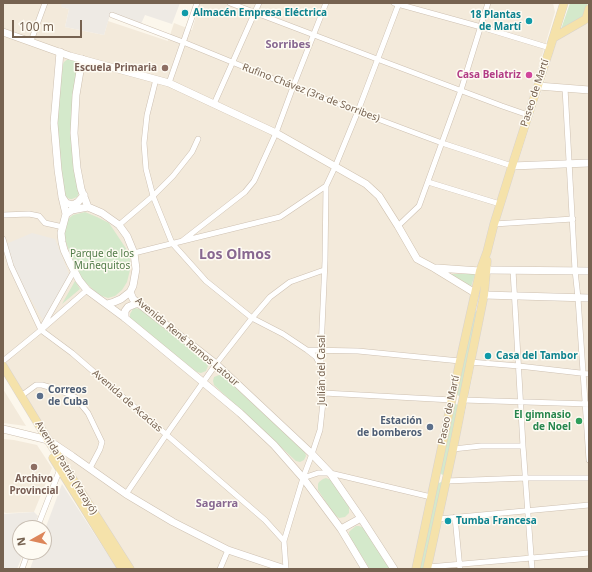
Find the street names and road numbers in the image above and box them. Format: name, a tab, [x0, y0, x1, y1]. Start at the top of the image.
street label: Paseo de Martí	[518, 58, 552, 128]
street label: Rufino Chávez (3ra de Sorribes)	[240, 61, 382, 125]
street label: Avenida René Ramos Latour	[133, 295, 241, 389]
street label: Julián del Casal	[316, 335, 328, 405]
street label: Avenida de Acacias	[89, 367, 165, 435]
street label: Paseo de Martí	[436, 374, 462, 446]
street label: Avenida Patria (Yarayó)	[32, 419, 100, 517]

